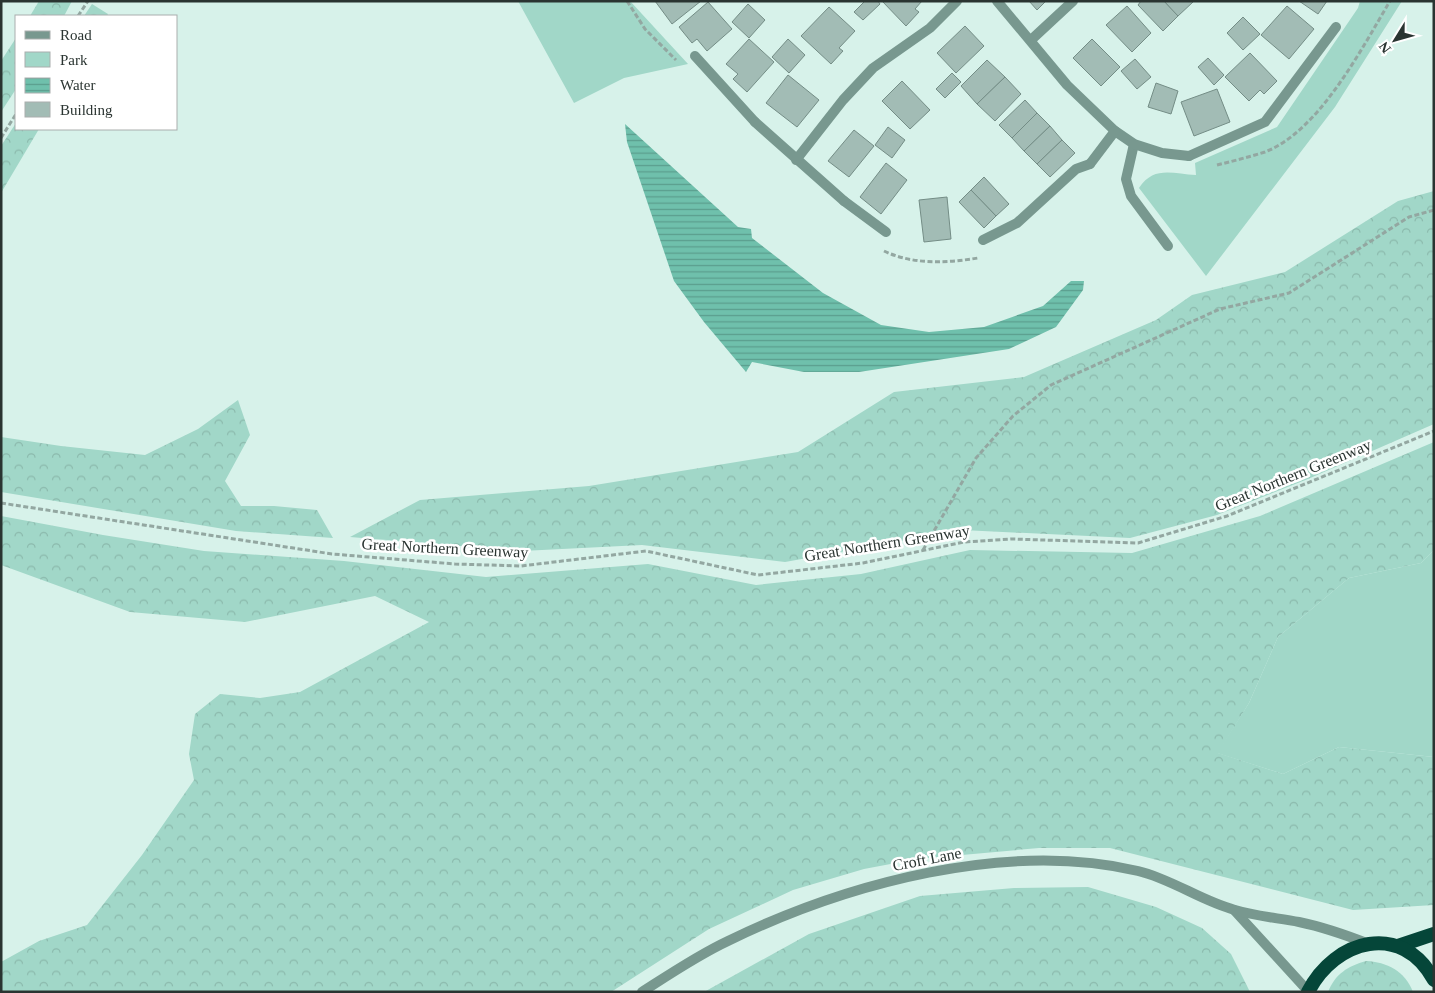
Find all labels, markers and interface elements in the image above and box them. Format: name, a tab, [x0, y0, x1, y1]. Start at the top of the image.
legend	[15, 15, 178, 130]
north arrow	[1370, 15, 1420, 65]
text: Road	[60, 27, 92, 43]
text: N	[1376, 39, 1394, 56]
text: Park	[60, 52, 88, 68]
text: Water	[60, 77, 95, 93]
text: Building	[60, 102, 113, 118]
street label: Great Northern Greenway	[1212, 436, 1374, 515]
street label: Great Northern Greenway	[803, 522, 971, 565]
street label: Great Northern Greenway	[361, 535, 529, 562]
street label: Croft Lane	[891, 844, 963, 874]

